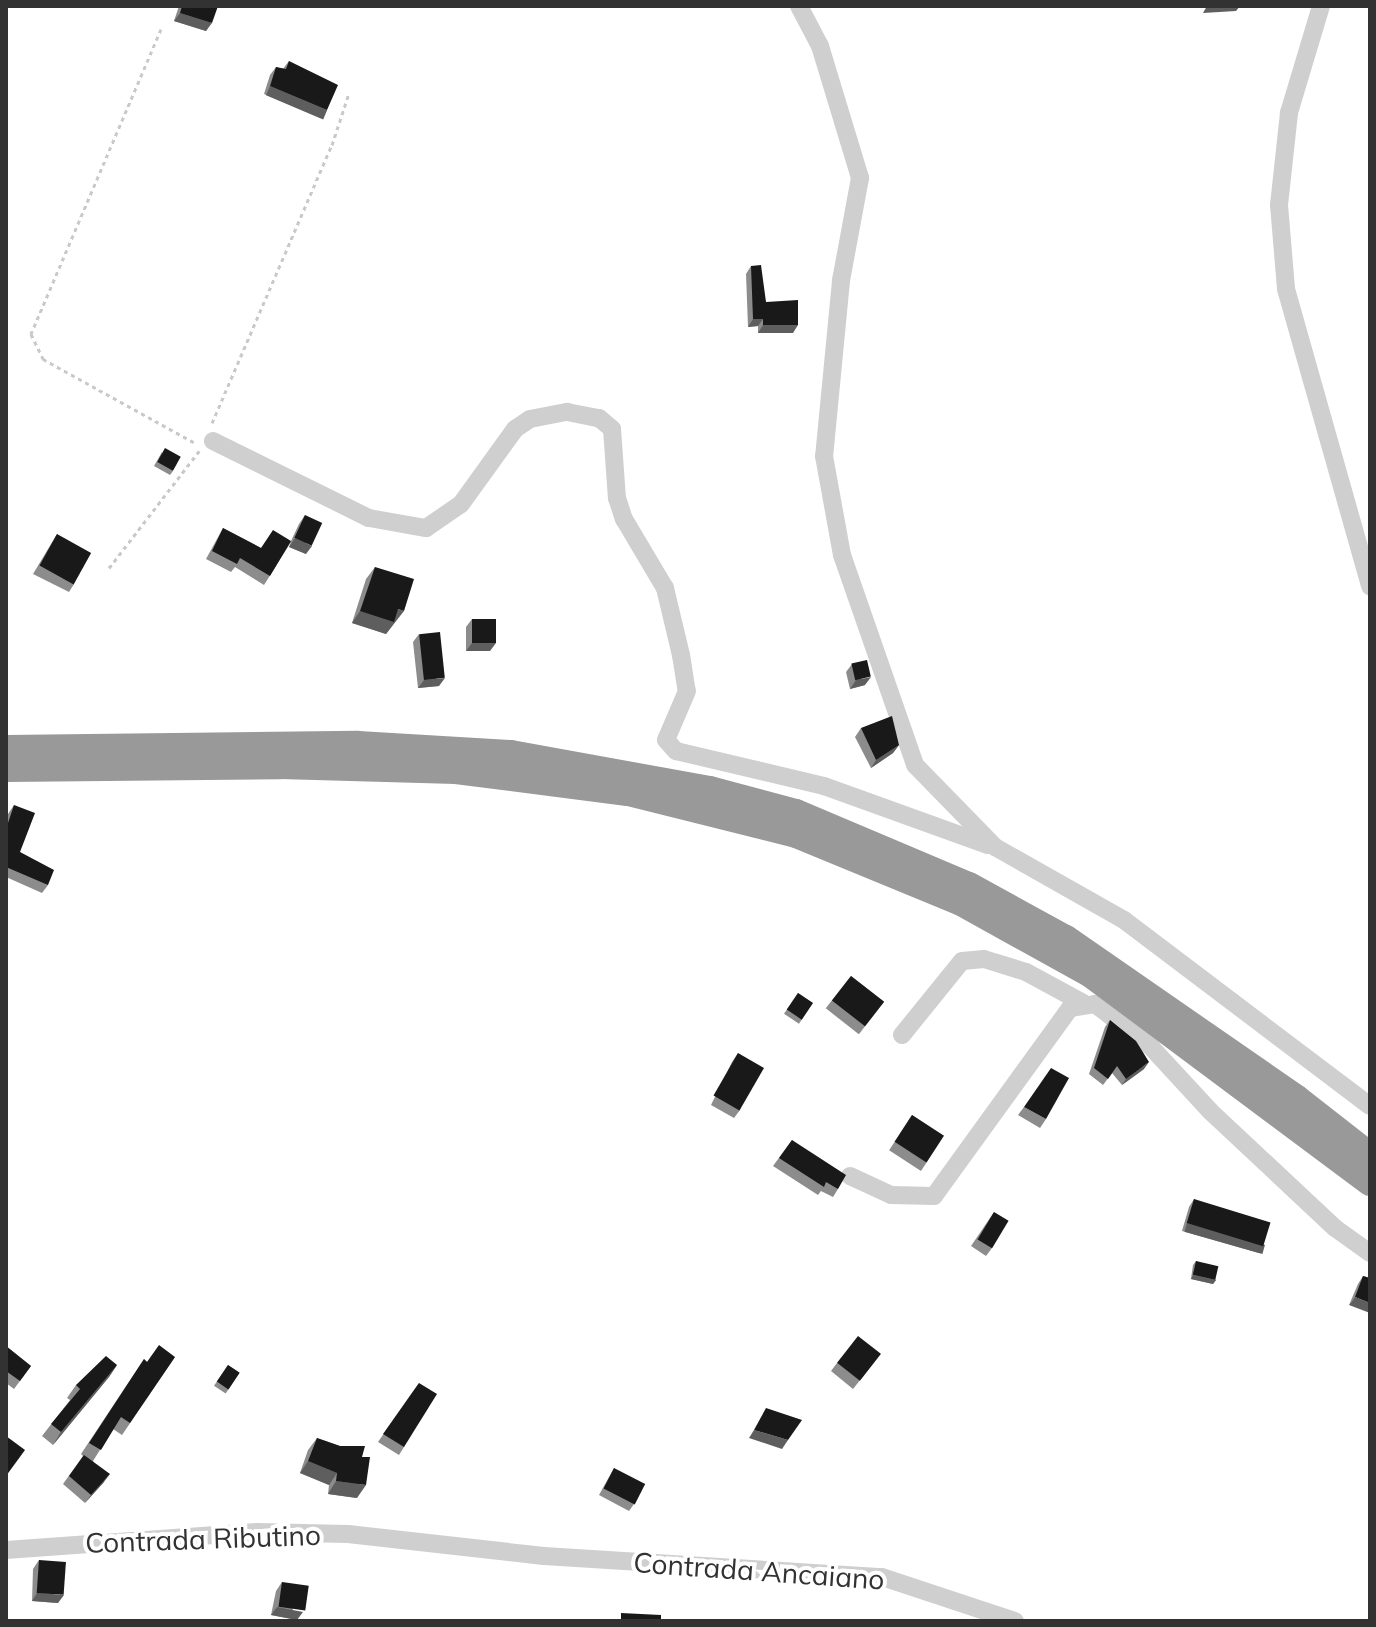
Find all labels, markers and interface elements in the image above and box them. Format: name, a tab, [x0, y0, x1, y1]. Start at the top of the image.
street label: Contrada Ributino	[85, 1518, 321, 1560]
street label: Contrada Ancaiano	[632, 1545, 886, 1597]

